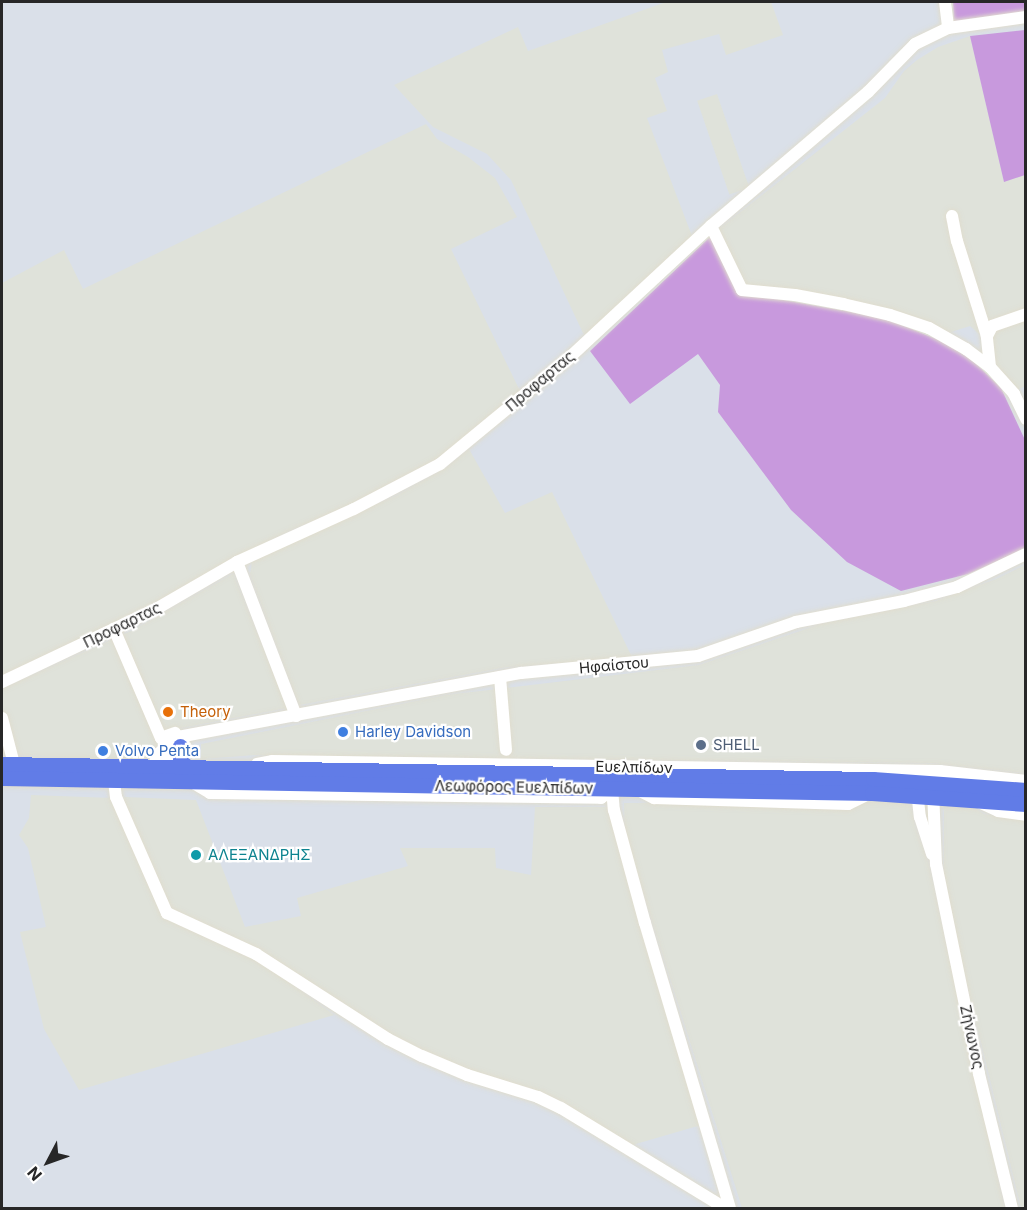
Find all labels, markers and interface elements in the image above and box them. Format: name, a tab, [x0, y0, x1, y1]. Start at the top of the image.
street label: Προφαρτας	[502, 347, 578, 415]
street label: Προφαρτας	[80, 598, 164, 652]
street label: Ηφαίστου	[578, 653, 650, 677]
place label: Theory	[180, 703, 231, 721]
marker: Theory	[161, 705, 175, 719]
place label: Harley Davidson	[355, 723, 471, 741]
marker: Harley Davidson	[336, 725, 350, 739]
place label: SHELL	[713, 736, 760, 754]
marker: SHELL	[694, 738, 708, 752]
place label: Volvo Penta	[115, 742, 199, 760]
marker: Volvo Penta	[96, 744, 110, 758]
street label: Ευελπίδων	[595, 757, 673, 777]
street label: Λεωφόρος Ευελπίδων	[435, 777, 593, 797]
place label: ΑΛΕΞΑΝΔΡΗΣ	[208, 846, 311, 864]
marker: ΑΛΕΞΑΝΔΡΗΣ	[189, 848, 203, 862]
street label: Ζήνωνος	[956, 1003, 988, 1071]
north arrow	[18, 1132, 78, 1192]
text: N	[23, 1163, 46, 1185]

